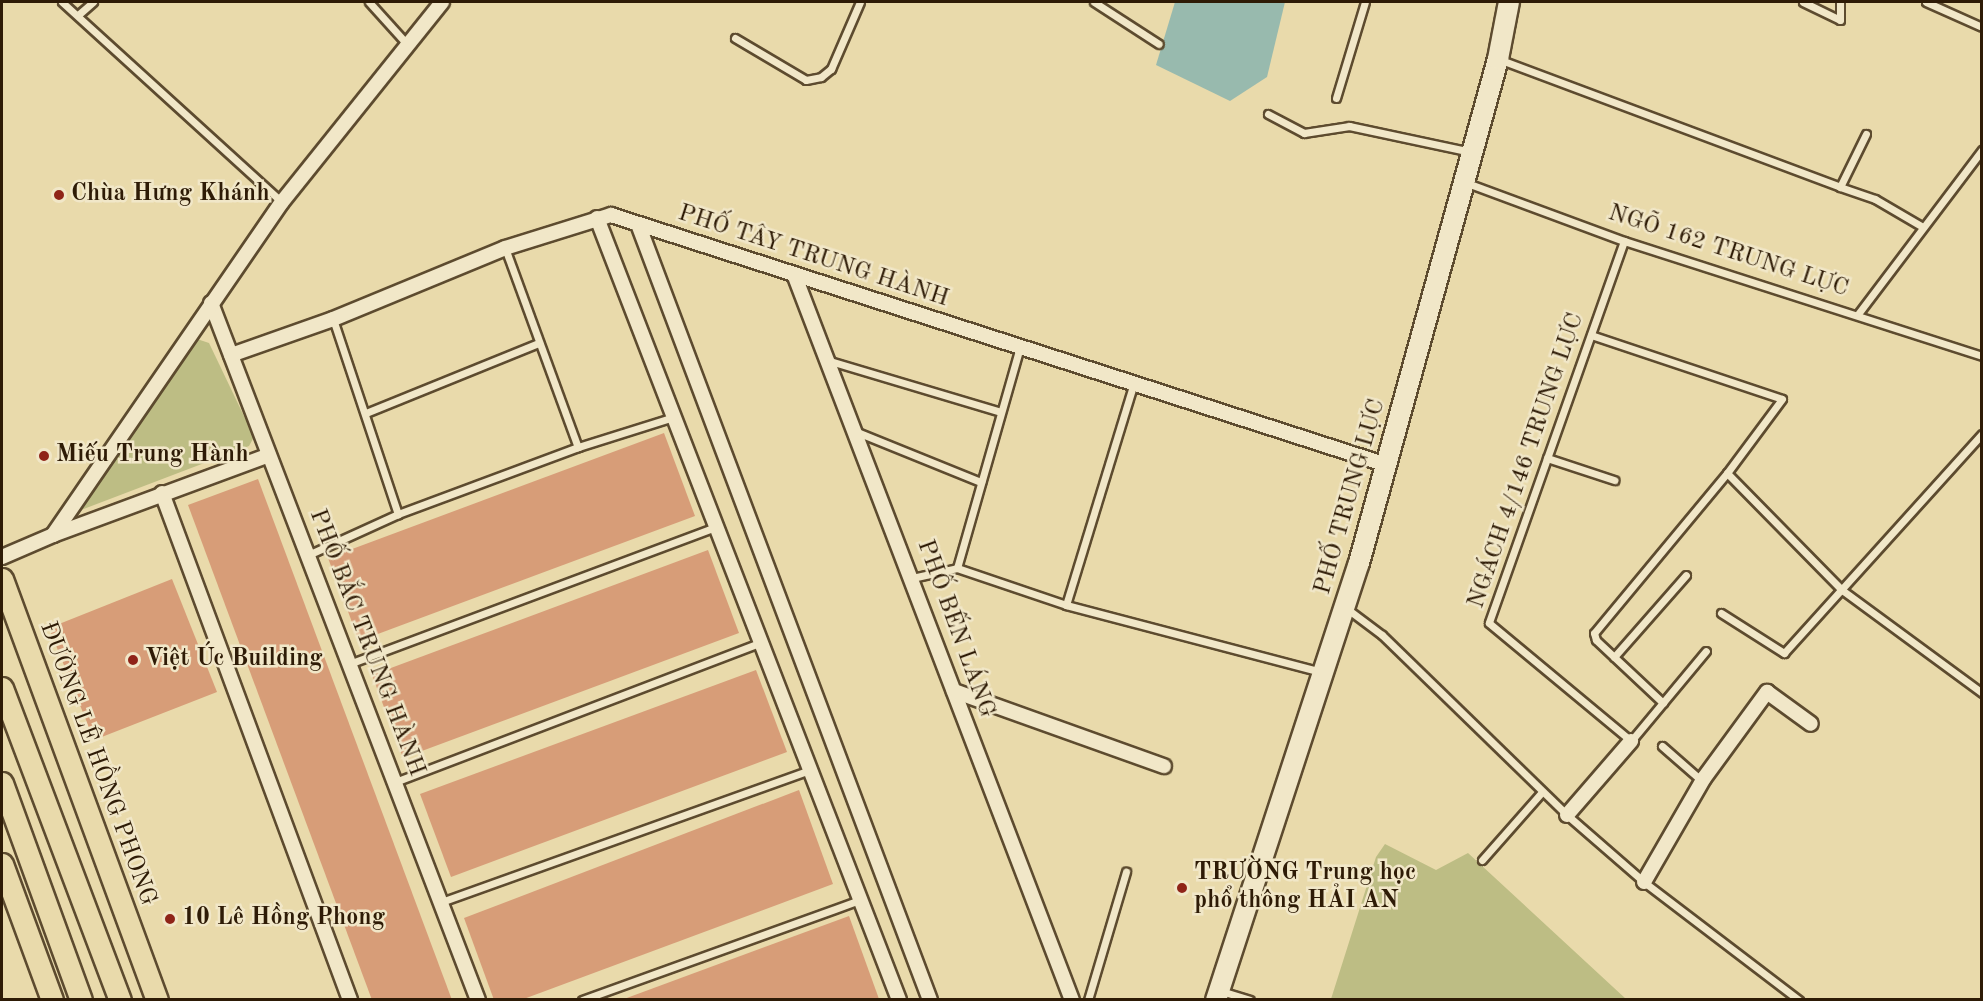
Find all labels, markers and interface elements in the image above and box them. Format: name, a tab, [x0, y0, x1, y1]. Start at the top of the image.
place label: Chùa Hưng Khánh	[71, 181, 270, 209]
marker: Chùa Hưng Khánh	[52, 188, 66, 202]
street label: NGÕ 162 TRUNG LỰC	[1604, 199, 1852, 305]
street label: PHỐ TÂY TRUNG HÀNH	[674, 200, 952, 314]
street label: NGÁCH 4/146 TRUNG LỰC	[1463, 310, 1591, 612]
street label: PHỐ TRUNG LỰC	[1309, 396, 1393, 598]
place label: Miếu Trung Hành	[56, 442, 249, 470]
marker: Miếu Trung Hành	[37, 449, 51, 463]
street label: PHỐ BẮC TRUNG HÀNH	[302, 505, 430, 781]
street label: PHỐ BẾN LÁNG	[909, 536, 1001, 722]
street label: ĐƯỜNG LÊ HỒNG PHONG	[32, 618, 162, 910]
place label: Việt Úc Building	[145, 646, 323, 674]
marker: Việt Úc Building	[126, 653, 140, 667]
place label: TRƯỜNG Trung học phổ thông HẢI AN	[1194, 860, 1416, 916]
marker: TRƯỜNG Trung học phổ thông HẢI AN	[1175, 881, 1189, 895]
place label: 10 Lê Hồng Phong	[182, 905, 385, 933]
marker: 10 Lê Hồng Phong	[163, 912, 177, 926]

